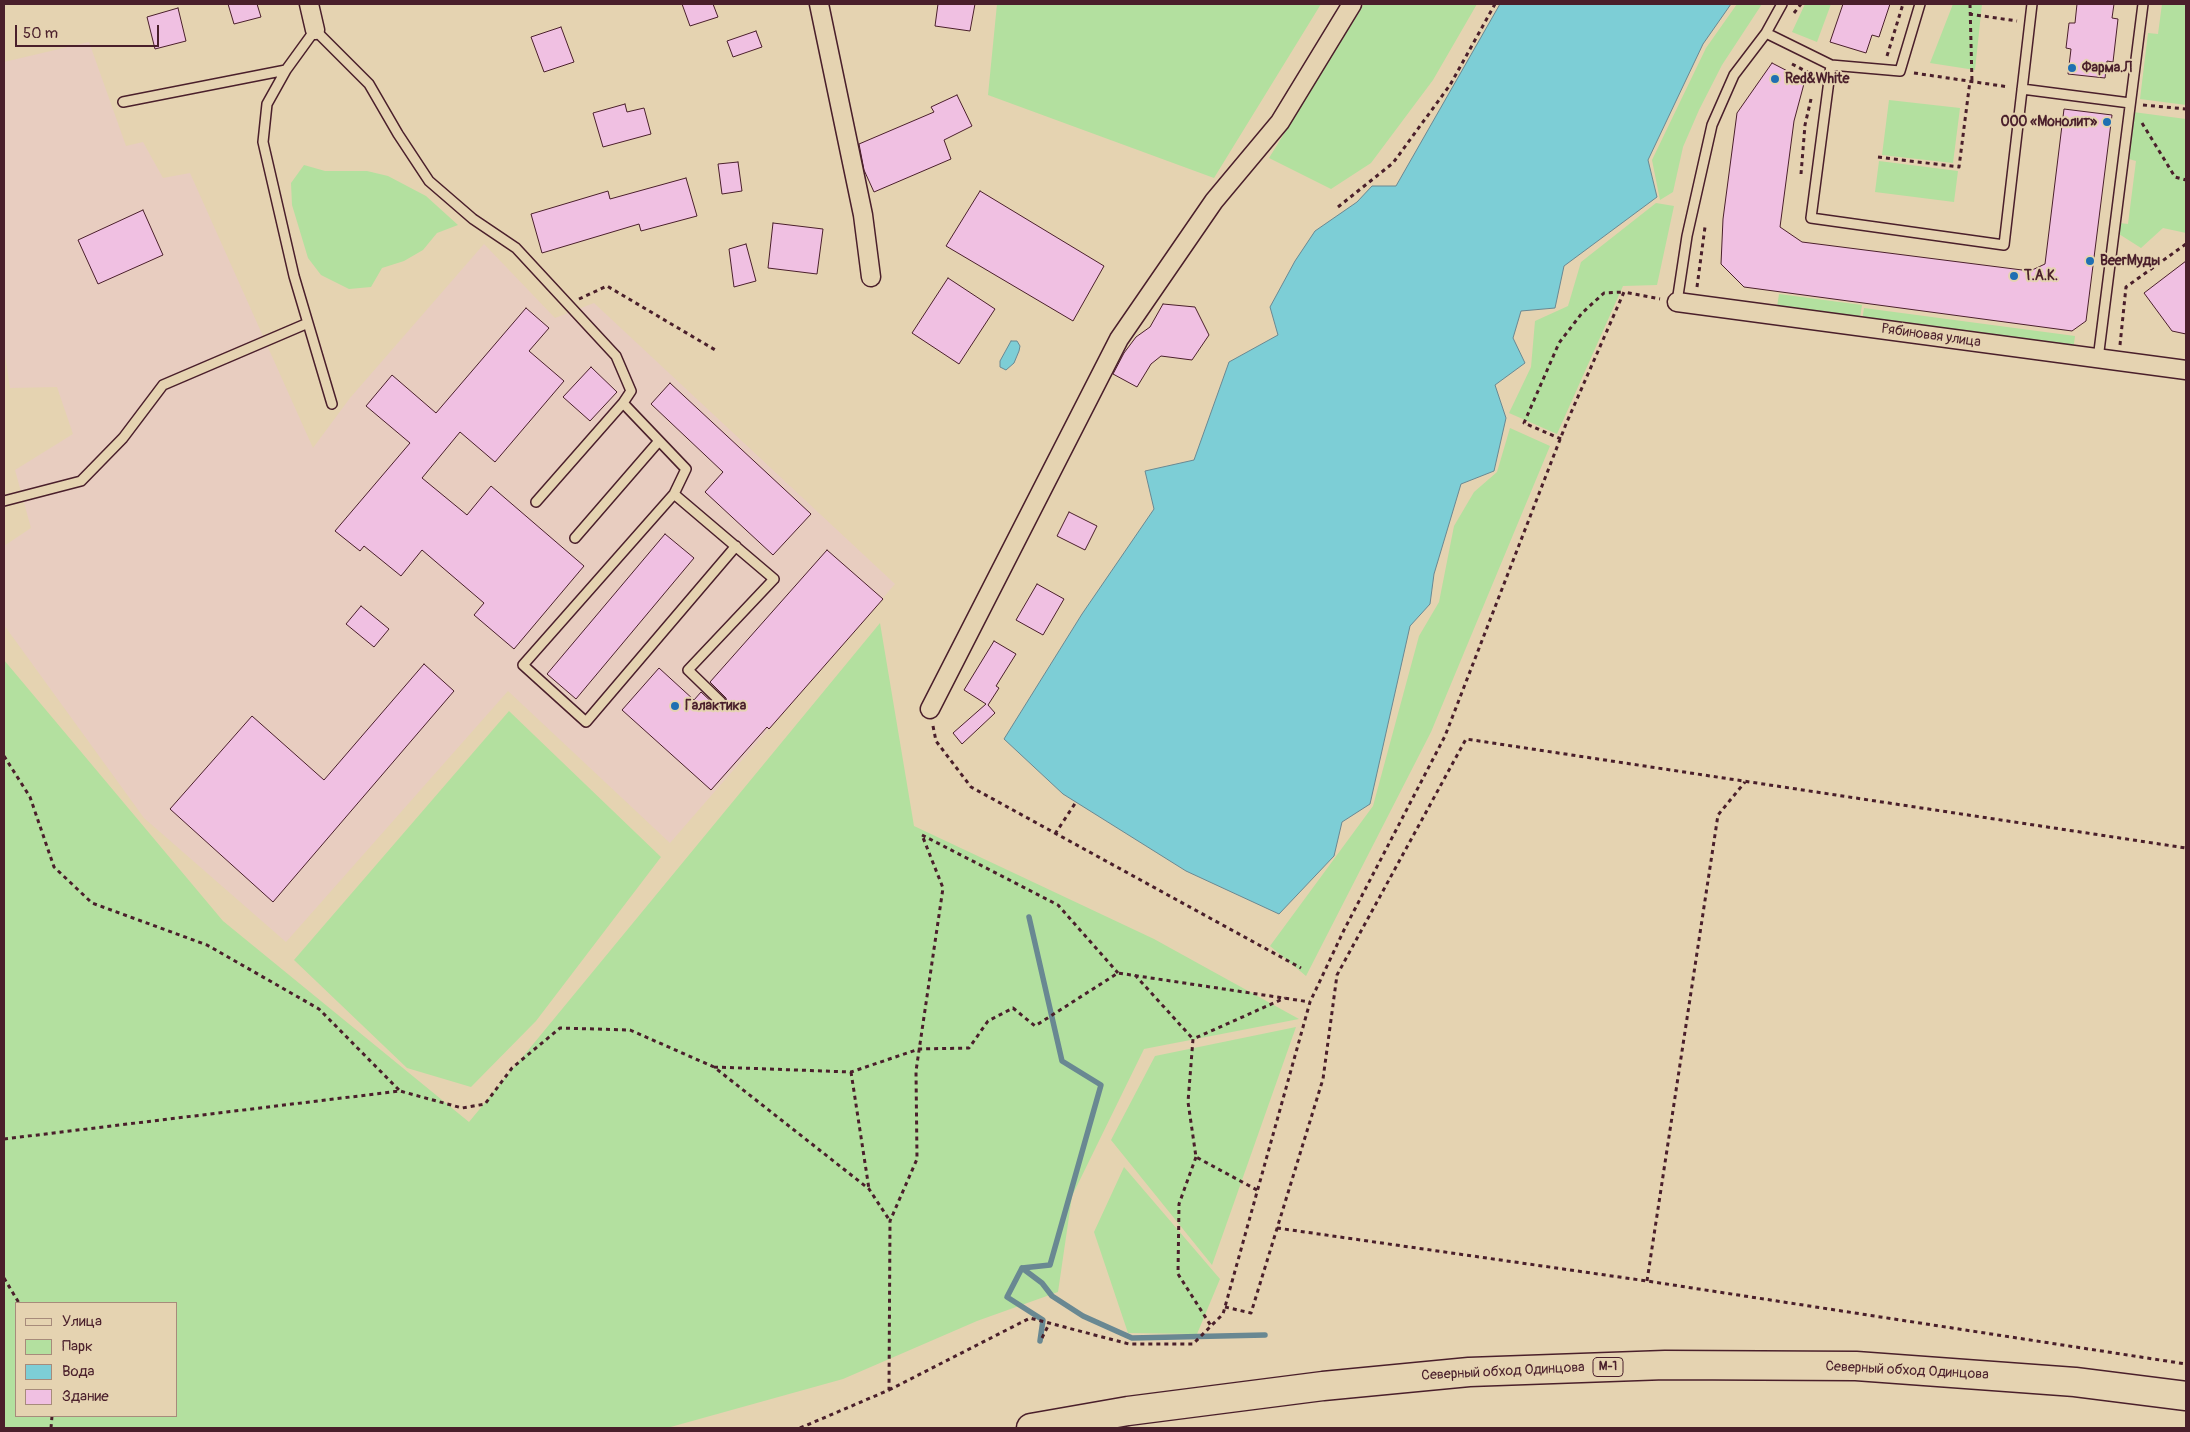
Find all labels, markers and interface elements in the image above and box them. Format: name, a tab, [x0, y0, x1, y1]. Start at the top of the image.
scale bar	[18, 15, 161, 47]
text: 50 m	[23, 24, 58, 43]
place label: Фарма.Л	[2082, 60, 2132, 76]
marker: Фарма.Л	[2066, 62, 2078, 74]
place label: Red&White	[1785, 71, 1849, 87]
marker: Red&White	[1769, 73, 1781, 85]
place label: ООО «Монолит»	[2001, 114, 2097, 130]
marker: ООО «Монолит»	[2101, 116, 2113, 128]
place label: BeerМуды	[2100, 253, 2160, 269]
marker: BeerМуды	[2084, 255, 2096, 267]
place label: Т.А.К.	[2024, 268, 2058, 284]
marker: Т.А.К.	[2008, 270, 2020, 282]
street label: Рябиновая улица	[1880, 321, 1982, 351]
place label: Галактика	[685, 698, 746, 714]
marker: Галактика	[669, 700, 681, 712]
legend	[15, 1302, 178, 1417]
text: Улица	[62, 1312, 102, 1331]
text: Парк	[62, 1337, 93, 1356]
road number: М-1	[1593, 1358, 1623, 1376]
street label: Северный обход Одинцова	[1825, 1358, 1989, 1384]
street label: Северный обход Одинцова	[1421, 1359, 1585, 1385]
text: Вода	[62, 1362, 95, 1381]
text: Здание	[62, 1387, 109, 1406]

